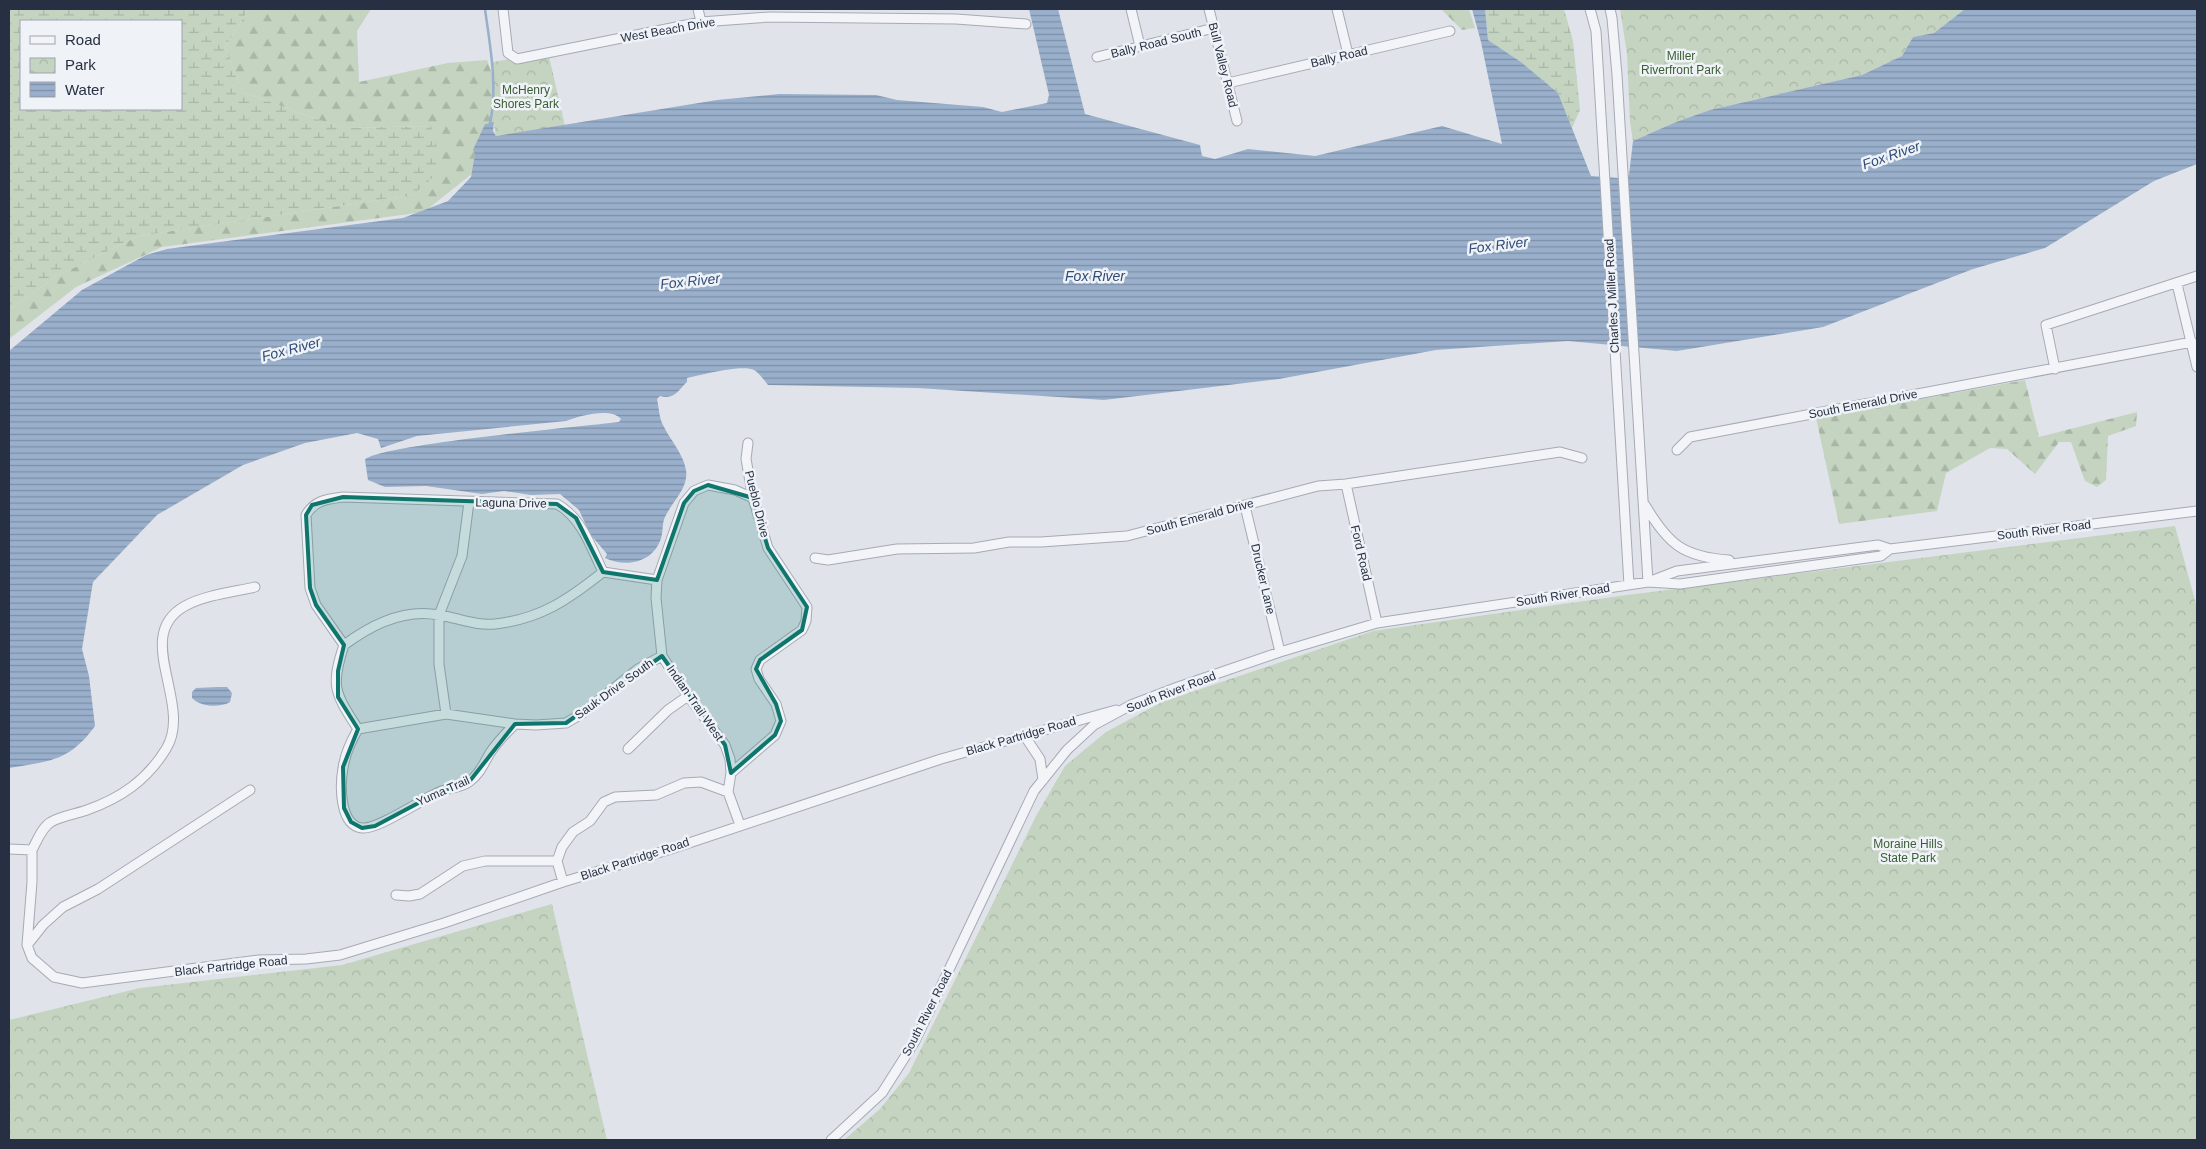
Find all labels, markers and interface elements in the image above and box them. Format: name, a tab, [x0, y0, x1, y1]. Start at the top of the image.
street label: West Beach Drive	[620, 15, 717, 45]
legend	[20, 20, 182, 110]
street label: Bull Valley Road	[1206, 21, 1240, 109]
street label: Bally Road South	[1109, 25, 1203, 61]
text: Road	[65, 31, 101, 48]
street label: Bally Road	[1309, 44, 1369, 70]
park label: Miller Riverfront Park	[1641, 49, 1722, 77]
text: Park	[65, 56, 96, 73]
text: Water	[65, 81, 104, 98]
park label: McHenry Shores Park	[493, 83, 560, 111]
water label: Fox River	[1860, 137, 1923, 172]
water label: Fox River	[1467, 233, 1530, 257]
street label: Charles J Miller Road	[1602, 238, 1622, 354]
water label: Fox River	[1065, 268, 1126, 284]
water label: Fox River	[659, 270, 722, 292]
water label: Fox River	[260, 333, 323, 364]
street label: South Emerald Drive	[1807, 387, 1919, 421]
street label: Pueblo Drive	[742, 469, 772, 539]
street label: Laguna Drive	[475, 495, 547, 511]
street label: South Emerald Drive	[1145, 496, 1256, 538]
street label: South River Road	[1996, 517, 2092, 543]
street label: Ford Road	[1348, 524, 1374, 582]
street label: Drucker Lane	[1248, 542, 1278, 616]
street label: South River Road	[1515, 581, 1611, 609]
street label: Sauk Drive South	[572, 656, 656, 722]
street label: Indian Trail West	[664, 662, 727, 744]
street label: South River Road	[1124, 668, 1218, 716]
street label: Black Partridge Road	[965, 714, 1077, 758]
street label: Yuma Trail	[414, 773, 472, 809]
street label: Black Partridge Road	[579, 835, 691, 883]
park label: Moraine Hills State Park	[1873, 837, 1943, 865]
street label: Black Partridge Road	[174, 953, 288, 979]
street label: South River Road	[899, 968, 955, 1058]

